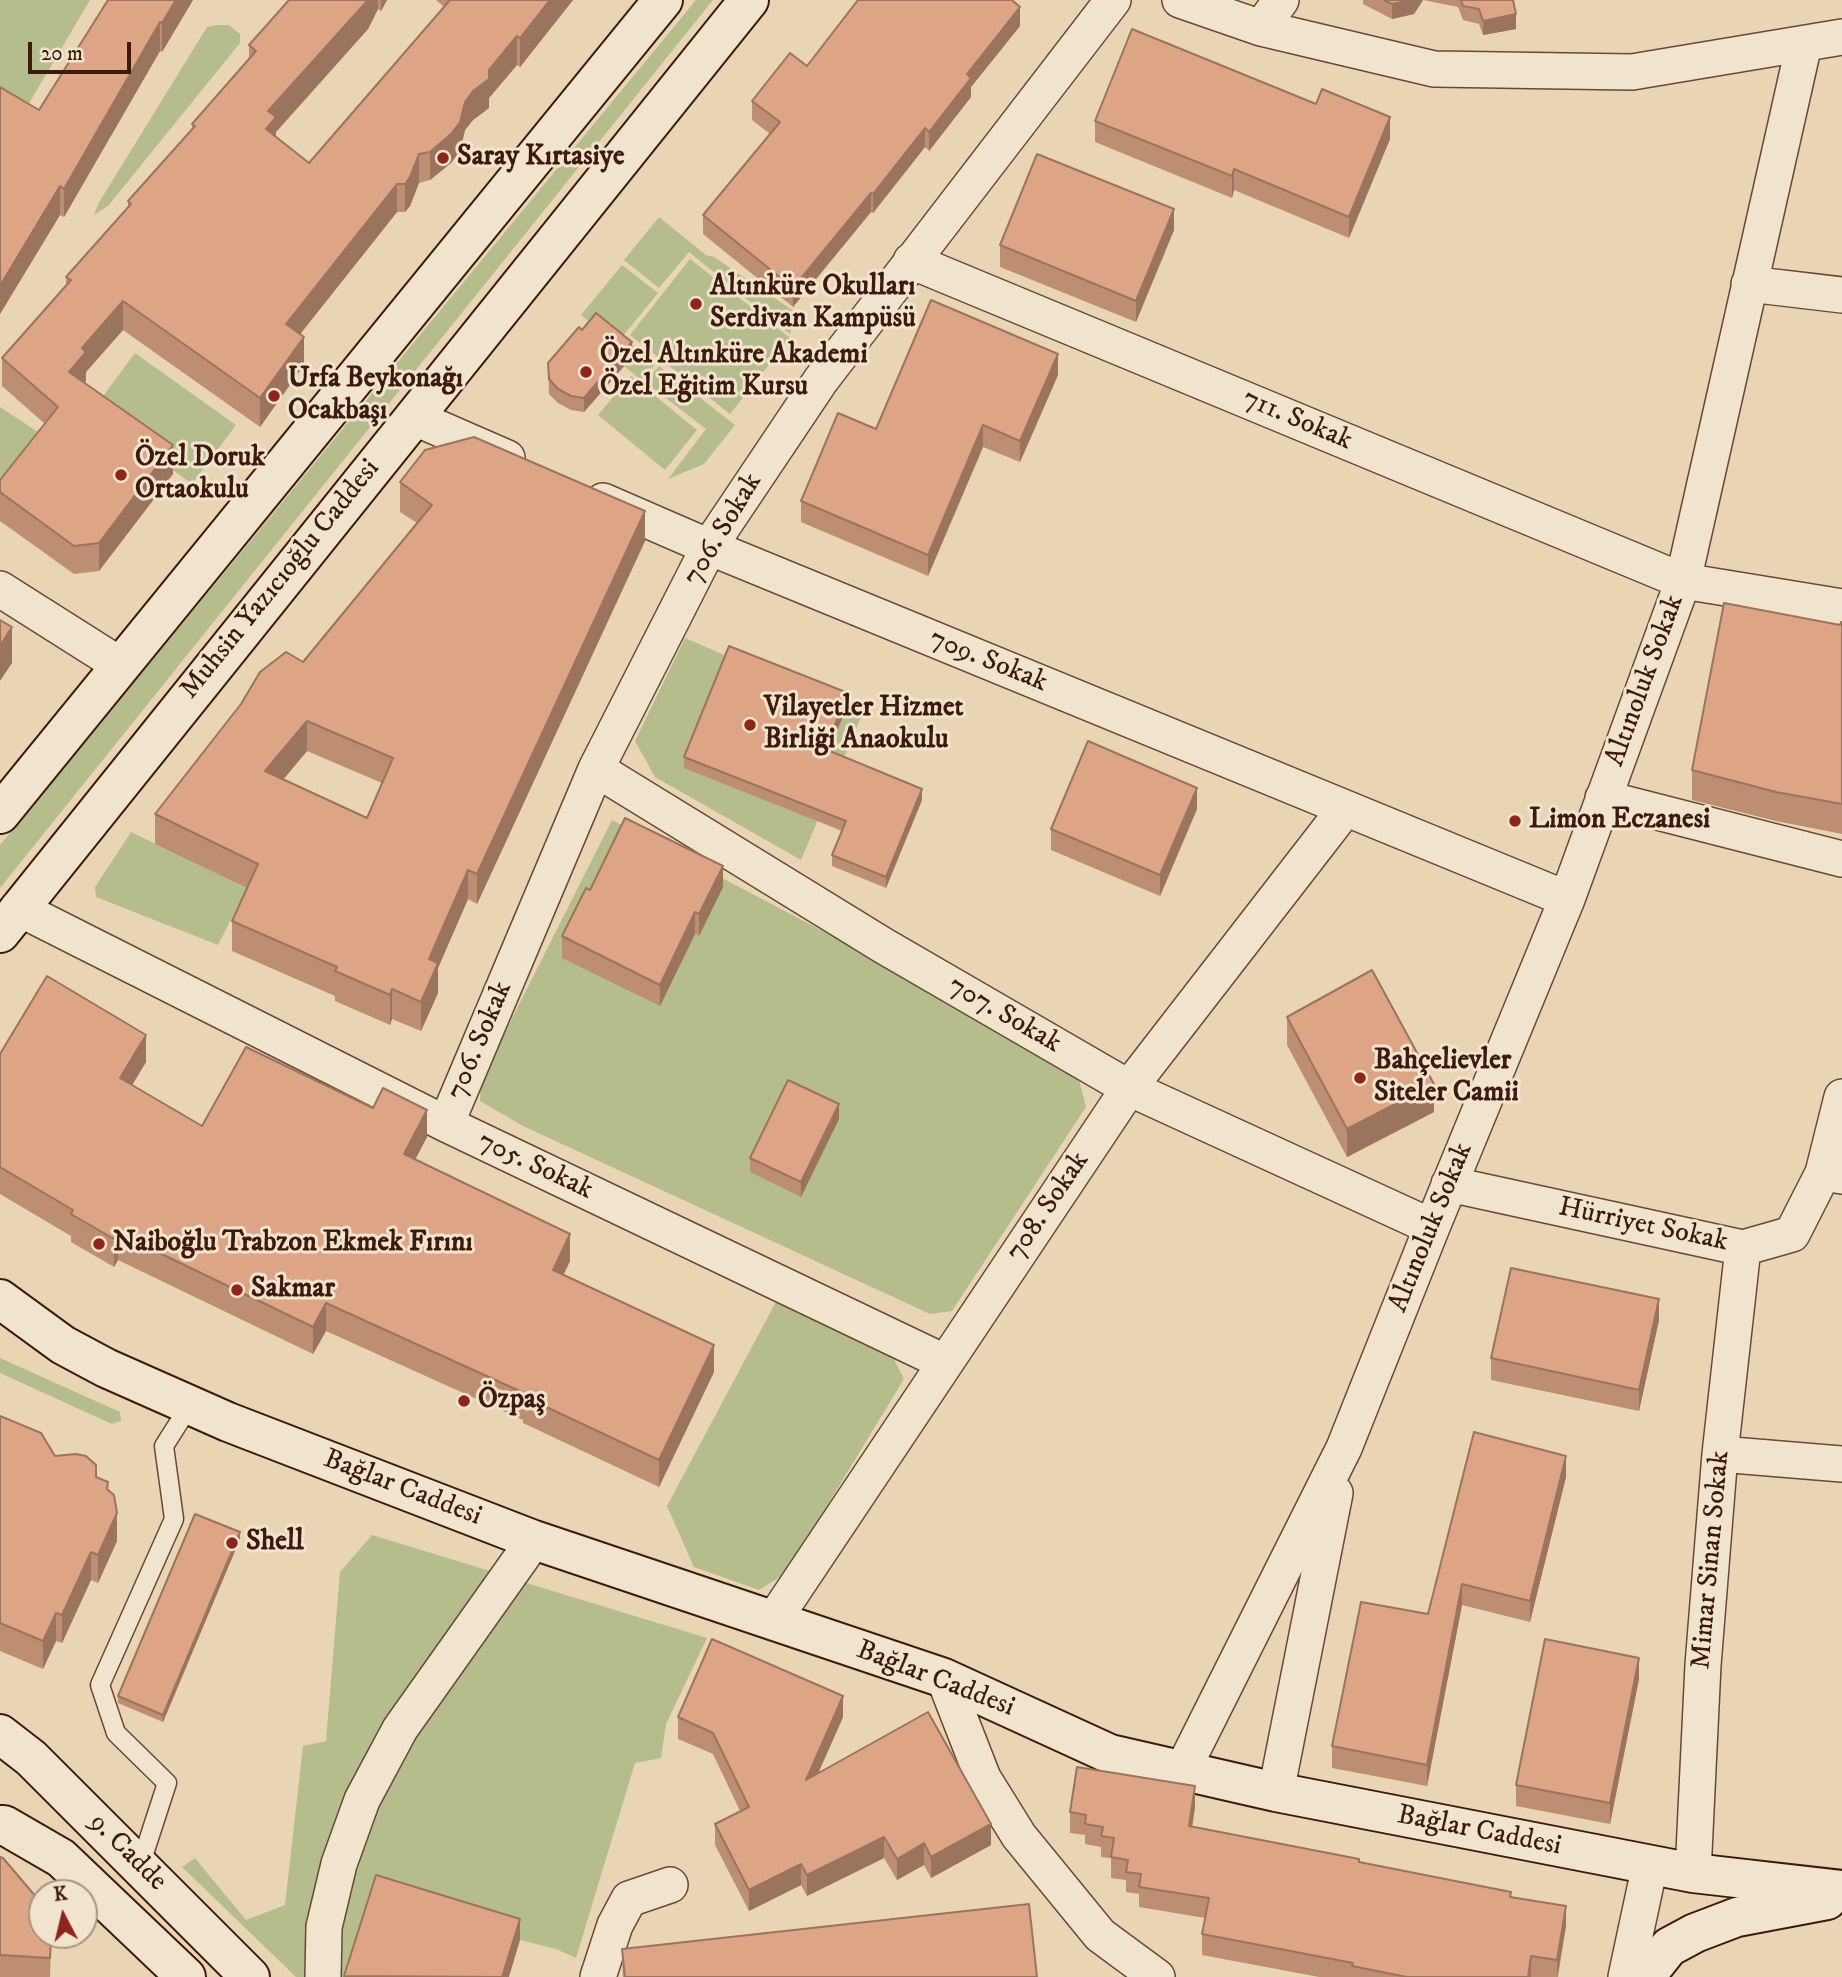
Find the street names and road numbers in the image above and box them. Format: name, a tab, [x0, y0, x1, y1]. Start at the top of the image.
street label: 711. Sokak	[1237, 383, 1357, 459]
street label: Muhsin Yazıcıoğlu Caddesi	[174, 453, 388, 707]
street label: 706. Sokak	[677, 468, 771, 592]
street label: Altınoluk Sokak	[1599, 591, 1693, 771]
street label: 709. Sokak	[924, 623, 1052, 701]
street label: 707. Sokak	[942, 970, 1066, 1062]
street label: 706. Sokak	[441, 977, 521, 1105]
street label: 705. Sokak	[472, 1126, 598, 1208]
street label: Altınoluk Sokak	[1383, 1138, 1481, 1318]
street label: 708. Sokak	[1000, 1146, 1098, 1268]
street label: Hürriyet Sokak	[1555, 1192, 1731, 1260]
street label: Bağlar Caddesi	[318, 1443, 486, 1535]
street label: Mimar Sinan Sokak	[1686, 1449, 1738, 1671]
street label: Bağlar Caddesi	[851, 1634, 1019, 1726]
street label: Bağlar Caddesi	[1394, 1800, 1564, 1864]
street label: 9. Cadde	[81, 1807, 173, 1899]

